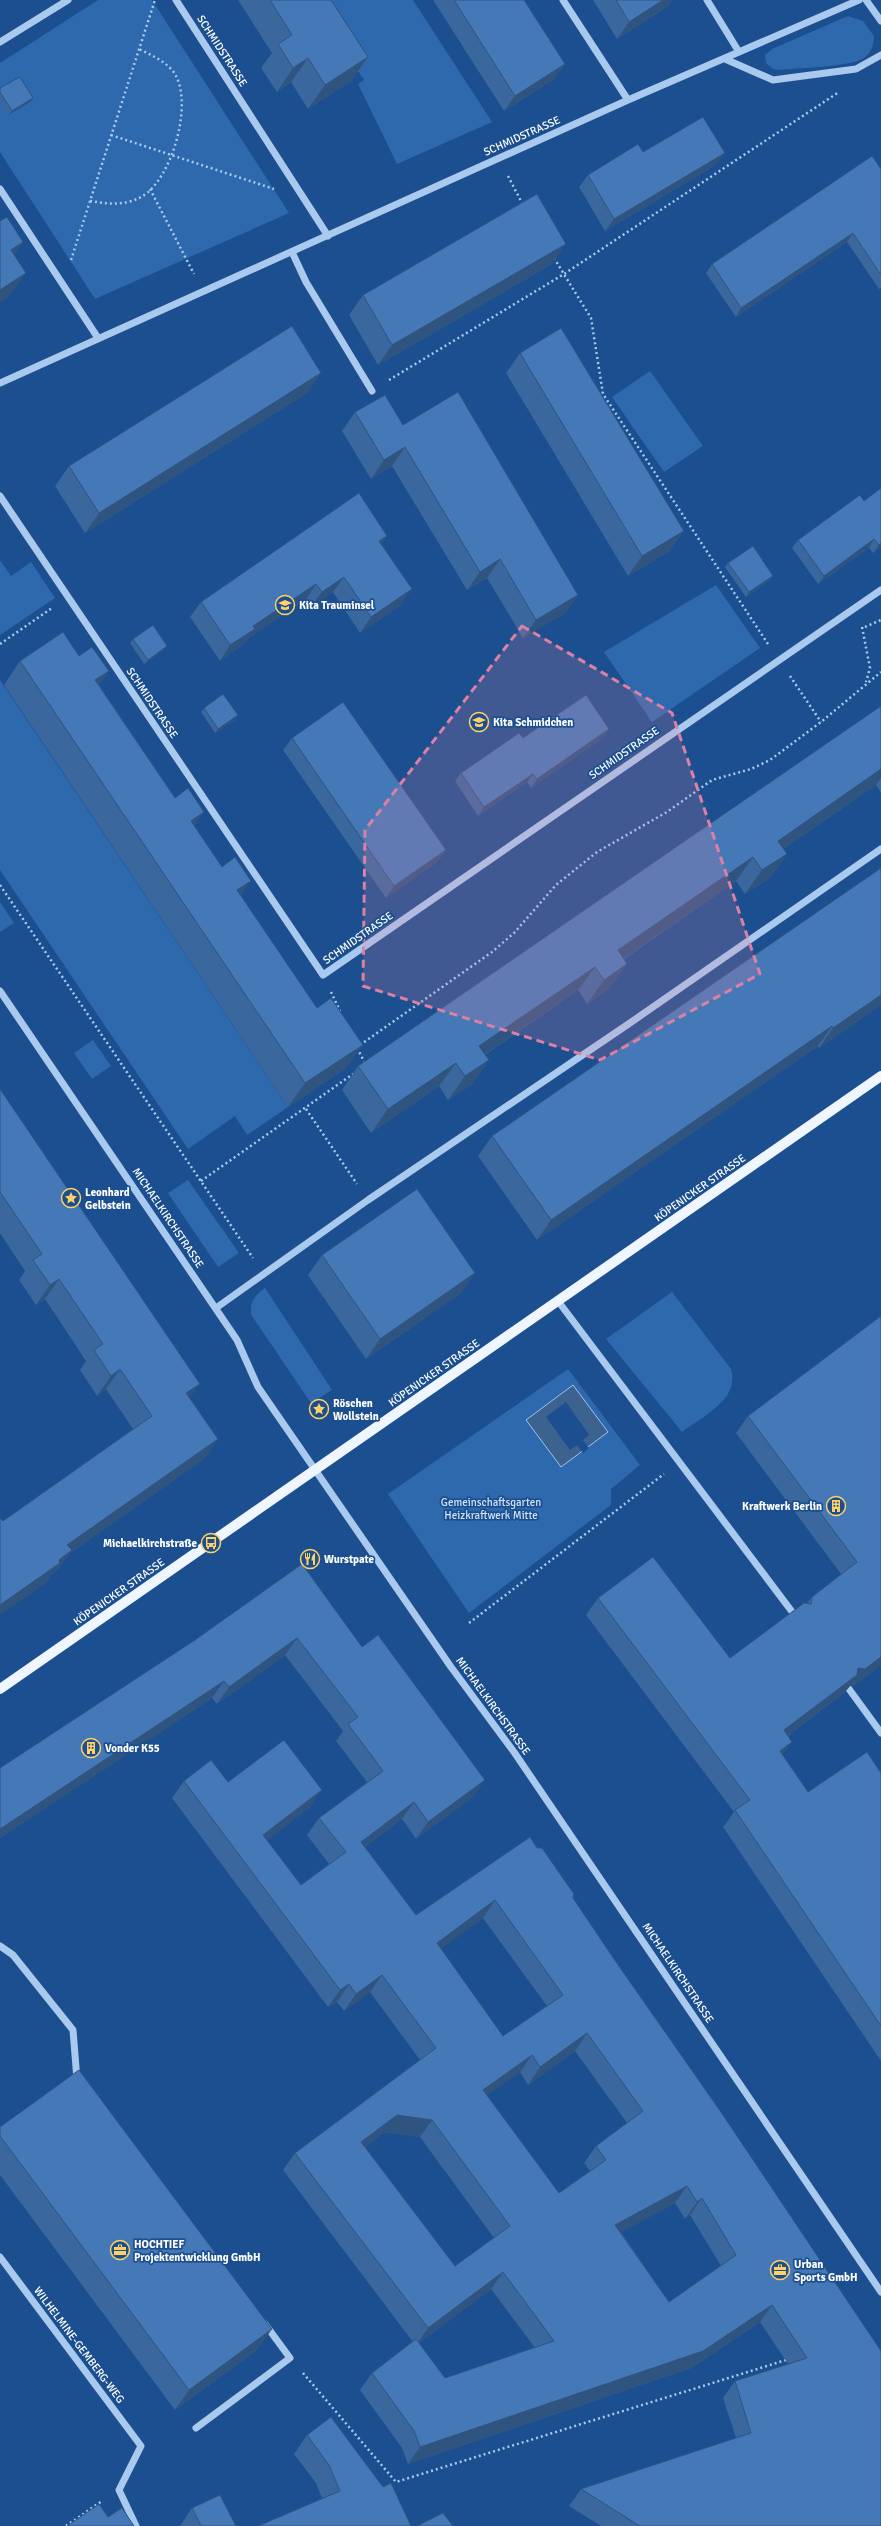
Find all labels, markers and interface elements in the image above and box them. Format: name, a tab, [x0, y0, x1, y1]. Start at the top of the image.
street label: SCHMIDSTRASSE	[194, 13, 250, 89]
street label: SCHMIDSTRASSE	[482, 113, 562, 159]
school or university icon: Kita Trauminsel	[274, 594, 296, 616]
place label: Kita Trauminsel	[299, 599, 375, 612]
street label: SCHMIDSTRASSE	[124, 665, 180, 741]
school or university icon: Kita Schmidchen	[468, 711, 490, 733]
place label: Kita Schmidchen	[493, 716, 573, 729]
street label: SCHMIDSTRASSE	[587, 724, 661, 782]
street label: SCHMIDSTRASSE	[321, 909, 395, 967]
street label: KÖPENICKER STRASSE	[651, 1151, 748, 1224]
street label: MICHAELKIRCHSTRASSE	[130, 1165, 206, 1271]
place label: Leonhard Gelbstein	[85, 1186, 131, 1212]
place icon: Leonhard Gelbstein	[60, 1187, 82, 1209]
street label: KÖPENICKER STRASSE	[385, 1336, 482, 1409]
place label: Röschen Wollstein	[333, 1397, 379, 1423]
place icon: Röschen Wollstein	[308, 1398, 330, 1420]
building icon: Kraftwerk Berlin	[825, 1495, 847, 1517]
park label: Gemeinschaftsgarten Heizkraftwerk Mitte	[441, 1496, 541, 1522]
place label: Kraftwerk Berlin	[742, 1500, 822, 1513]
bus stop icon: Michaelkirchstraße	[200, 1532, 222, 1554]
place label: Michaelkirchstraße	[103, 1537, 198, 1550]
restaurant icon: Wurstpate	[299, 1548, 321, 1570]
place label: Wurstpate	[324, 1553, 375, 1566]
street label: KÖPENICKER STRASSE	[70, 1555, 167, 1628]
street label: MICHAELKIRCHSTRASSE	[453, 1654, 533, 1758]
building icon: Vonder K55	[80, 1737, 102, 1759]
place label: Vonder K55	[105, 1742, 160, 1755]
street label: MICHAELKIRCHSTRASSE	[640, 1920, 716, 2026]
place label: HOCHTIEF Projektentwicklung GmbH	[134, 2238, 261, 2264]
office icon: HOCHTIEF Projektentwicklung GmbH	[109, 2239, 131, 2261]
place label: Urban Sports GmbH	[794, 2258, 858, 2284]
office icon: Urban Sports GmbH	[769, 2259, 791, 2281]
street label: WILHELMINE-GEMBERG-WEG	[31, 2284, 127, 2406]

